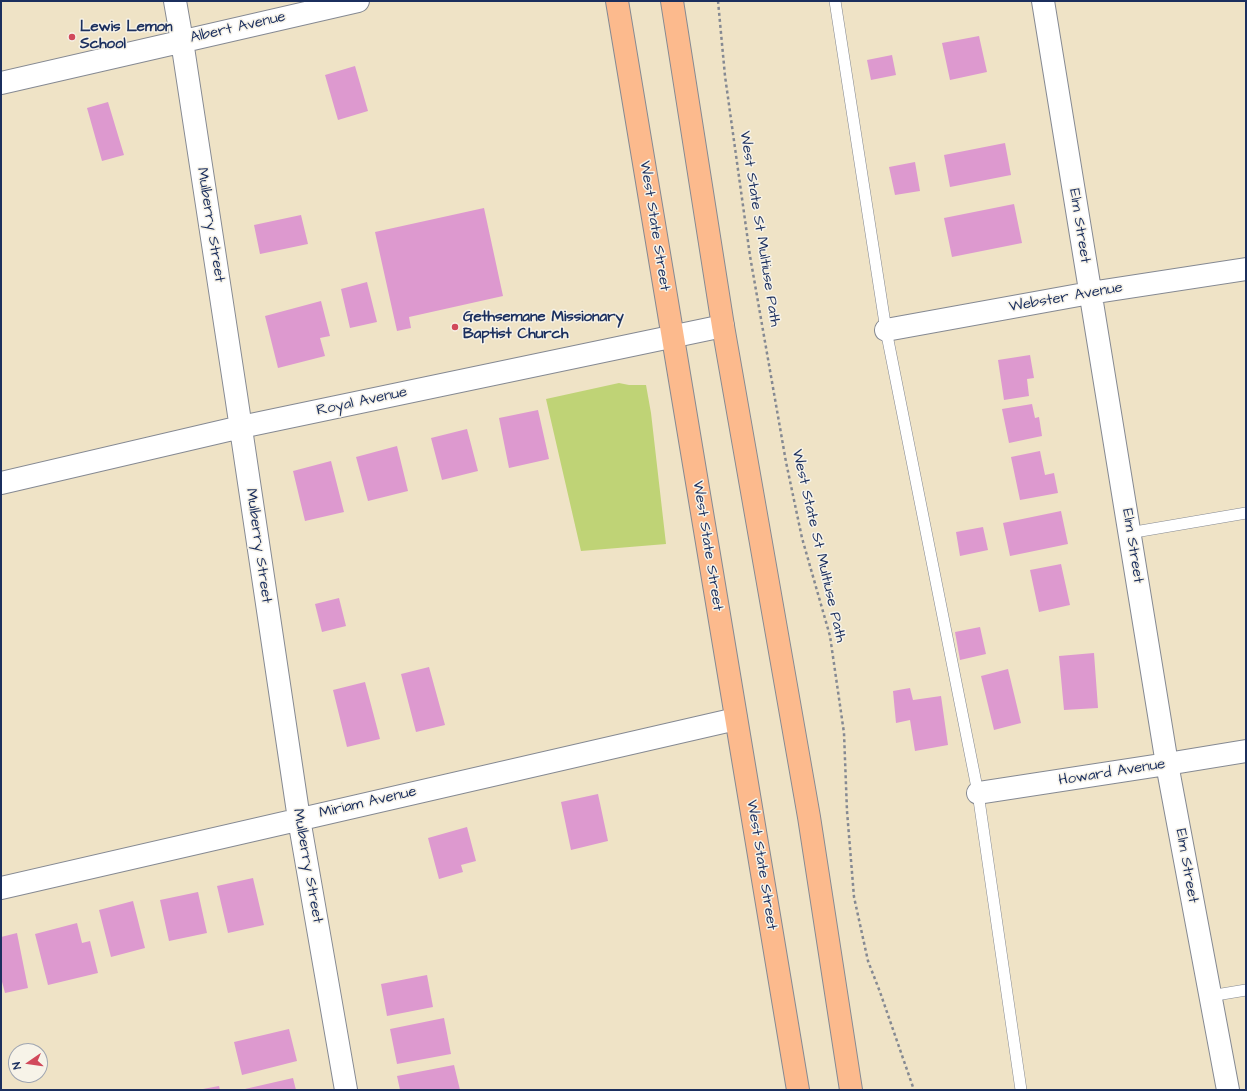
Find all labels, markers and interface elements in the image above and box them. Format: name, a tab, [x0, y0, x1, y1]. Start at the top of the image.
street label: Albert Avenue	[188, 8, 288, 48]
place label: Lewis Lemon School	[80, 19, 173, 54]
marker: Lewis Lemon School	[67, 32, 77, 42]
street label: West State St Multiuse Path	[735, 130, 783, 328]
street label: West State Street	[635, 160, 673, 292]
street label: Mulberry Street	[192, 166, 228, 284]
street label: Elm Street	[1064, 187, 1094, 265]
street label: Webster Avenue	[1008, 279, 1124, 317]
place label: Gethsemane Missionary Baptist Church	[463, 309, 624, 344]
marker: Gethsemane Missionary Baptist Church	[450, 322, 460, 332]
street label: Royal Avenue	[315, 384, 409, 420]
street label: West State St Multiuse Path	[787, 448, 849, 644]
street label: West State Street	[688, 480, 726, 612]
street label: Mulberry Street	[241, 487, 275, 605]
street label: Elm Street	[1117, 507, 1147, 585]
street label: Howard Avenue	[1057, 756, 1167, 790]
street label: Miriam Avenue	[318, 783, 418, 823]
street label: West State Street	[742, 799, 780, 931]
street label: Mulberry Street	[288, 807, 326, 925]
street label: Elm Street	[1171, 827, 1201, 905]
north arrow	[8, 1043, 48, 1083]
text: N	[9, 1061, 25, 1071]

